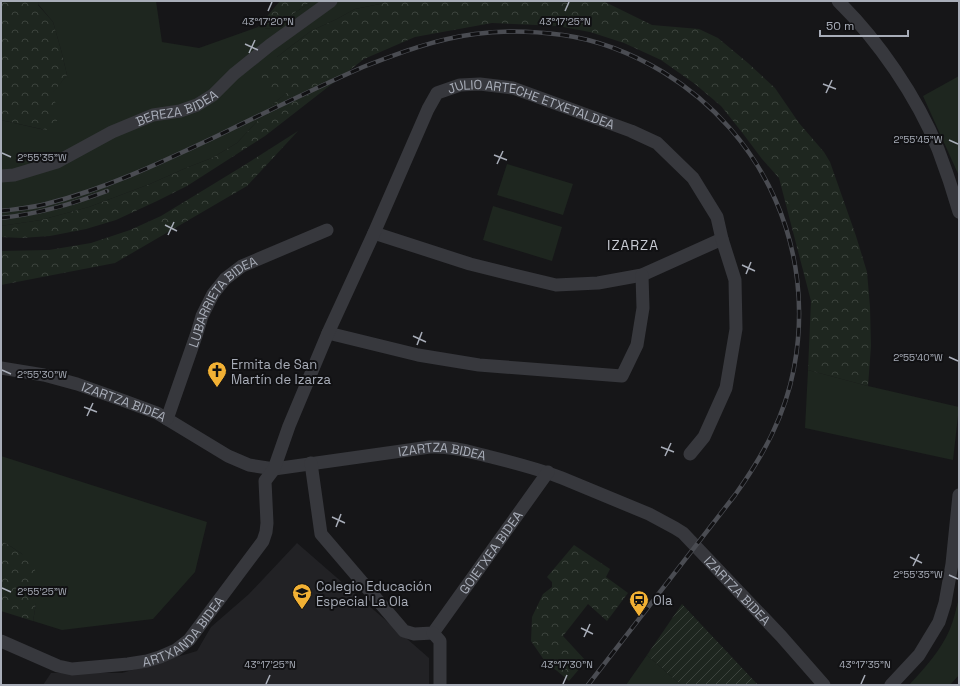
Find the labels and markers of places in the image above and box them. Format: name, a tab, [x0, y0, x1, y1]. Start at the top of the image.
place label: Ermita de San Martín de Izarza	[231, 356, 332, 388]
church icon: Ermita de San Martín de Izarza	[206, 360, 228, 388]
place label: Colegio Educación Especial La Ola	[316, 578, 432, 610]
school or university icon: Colegio Educación Especial La Ola	[291, 582, 313, 610]
station icon: Ola	[628, 589, 650, 617]
place label: Ola	[653, 592, 673, 609]

